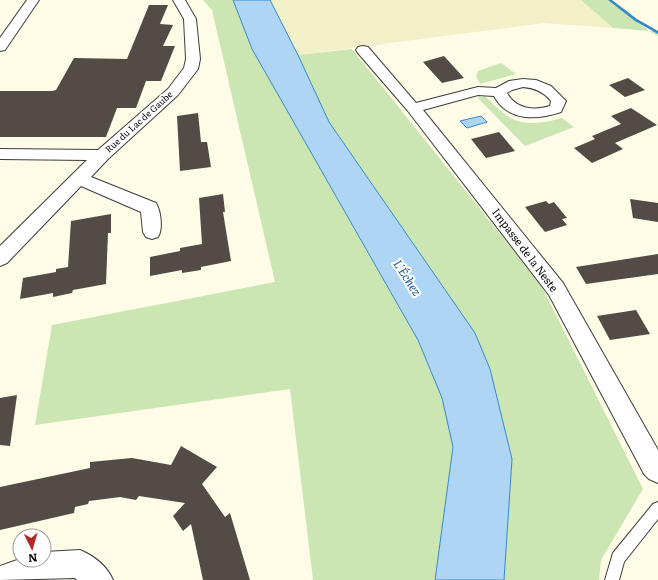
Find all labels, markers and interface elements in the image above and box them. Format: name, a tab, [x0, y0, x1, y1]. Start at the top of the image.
street label: Rue du Lac de Gaube	[101, 87, 176, 156]
street label: Impasse de la Neste	[489, 204, 563, 295]
water label: L'Échez	[389, 256, 426, 299]
north arrow	[12, 528, 52, 568]
text: N	[28, 551, 38, 567]

